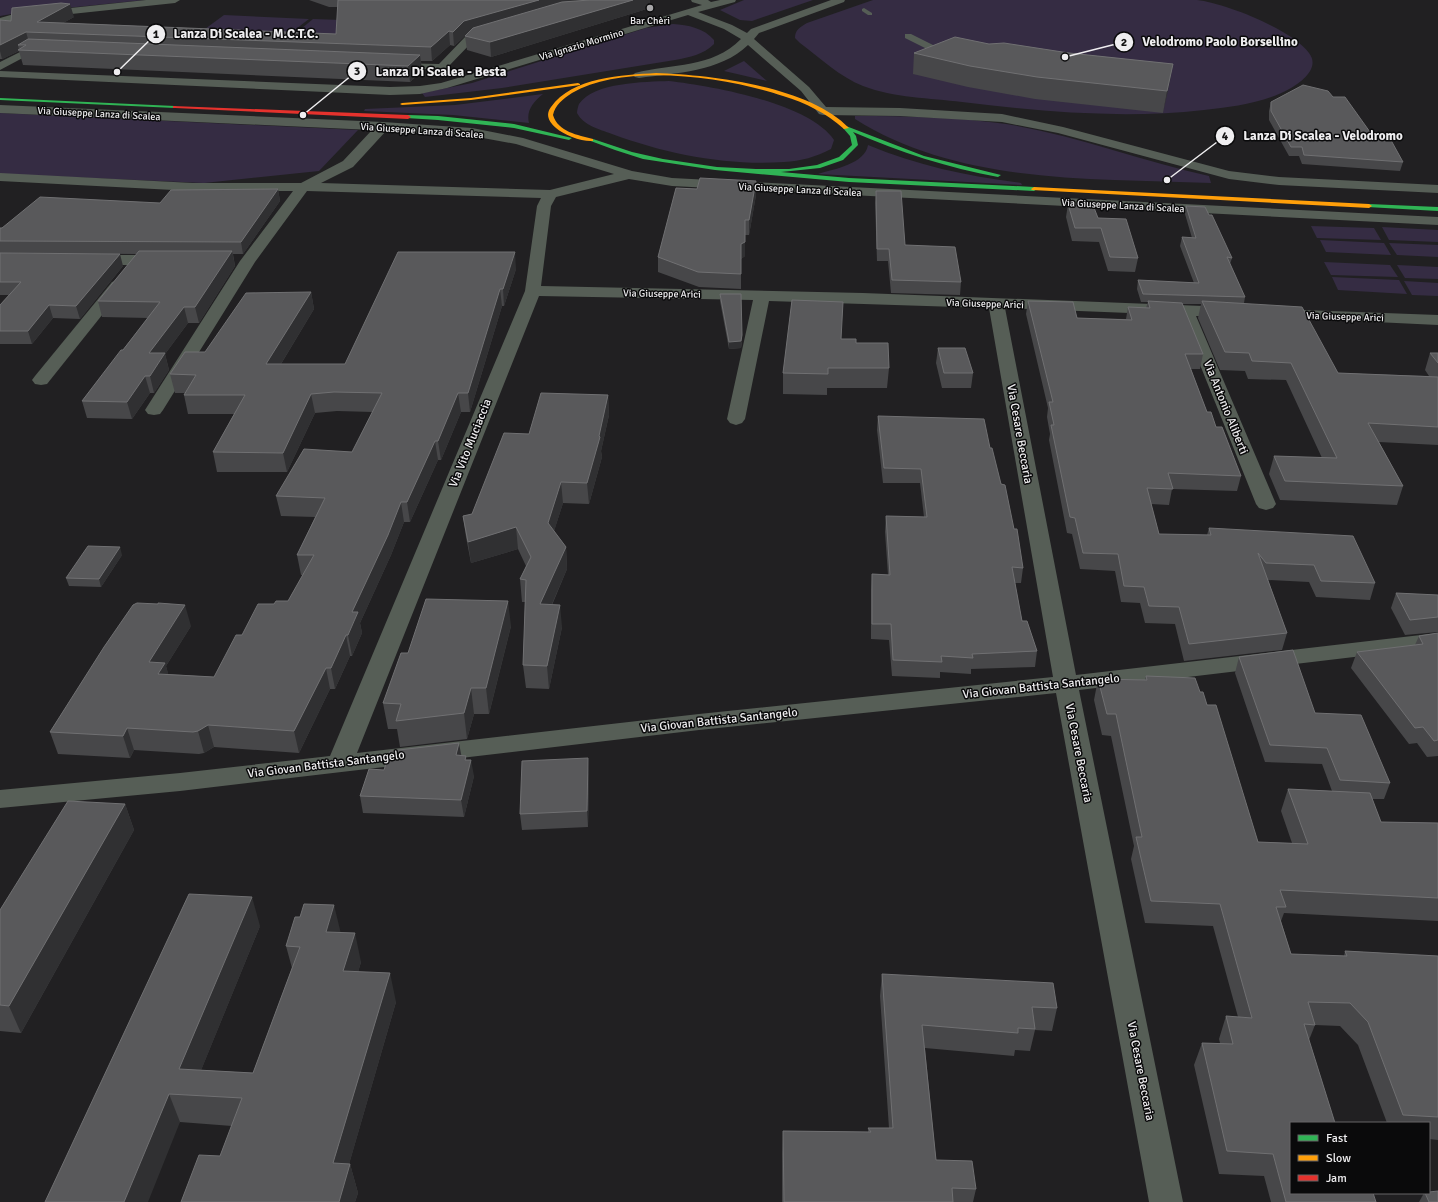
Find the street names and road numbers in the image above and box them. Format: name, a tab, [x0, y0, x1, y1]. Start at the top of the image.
street label: Via Ignazio Mormino	[538, 26, 625, 63]
street label: Via Giuseppe Lanza di Scalea	[37, 105, 161, 123]
street label: Via Giuseppe Lanza di Scalea	[360, 121, 484, 141]
street label: Via Giuseppe Lanza di Scalea	[738, 181, 862, 199]
street label: Via Giuseppe Lanza di Scalea	[1061, 197, 1185, 215]
street label: Via Giuseppe Arici	[623, 287, 701, 301]
street label: Via Giuseppe Arici	[946, 297, 1024, 311]
street label: Via Giuseppe Arici	[1306, 310, 1384, 324]
street label: Via Antonio Aliberti	[1200, 358, 1251, 456]
street label: Via Cesare Beccaria	[1003, 383, 1036, 485]
street label: Via Vito Muciaccia	[446, 397, 495, 490]
street label: Via Giovan Battista Santangelo	[962, 671, 1120, 702]
street label: Via Cesare Beccaria	[1062, 702, 1095, 804]
street label: Via Giovan Battista Santangelo	[640, 705, 798, 736]
street label: Via Giovan Battista Santangelo	[247, 747, 405, 782]
street label: Via Cesare Beccaria	[1124, 1020, 1157, 1122]

